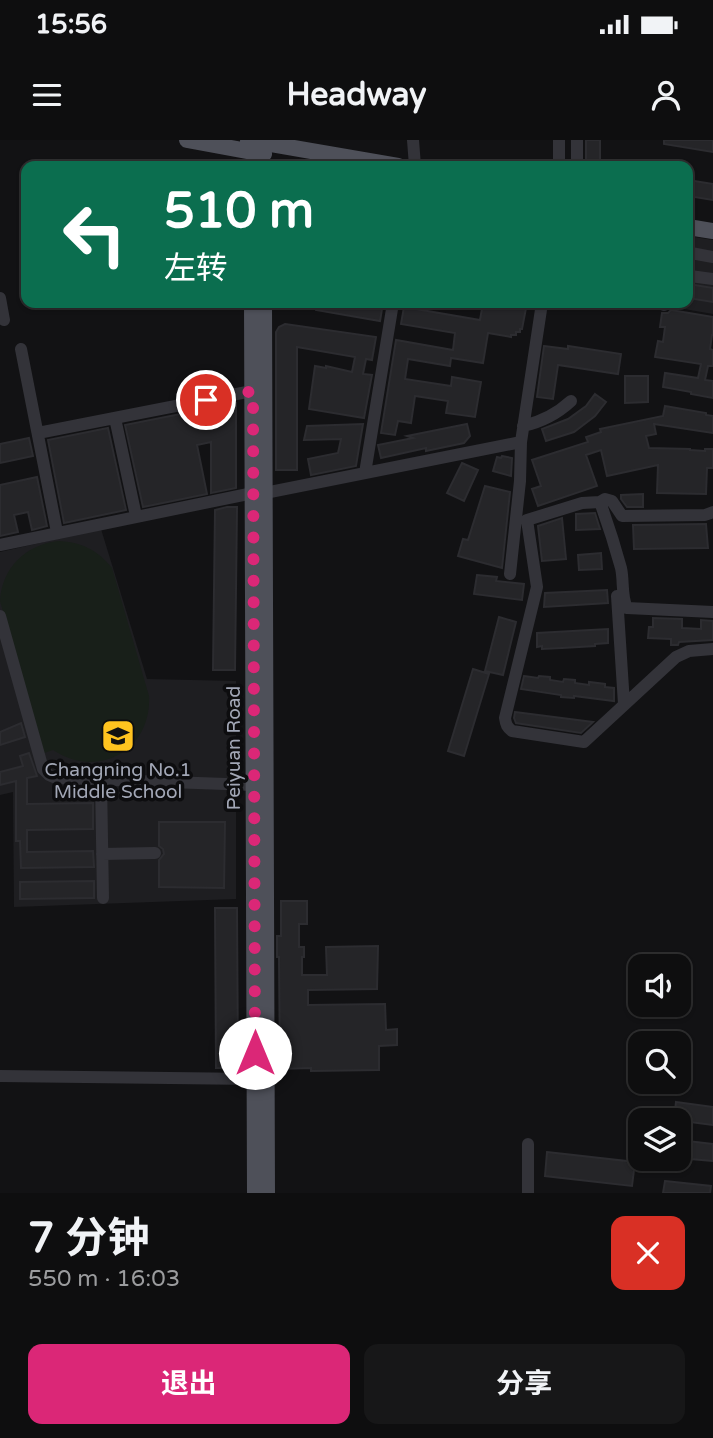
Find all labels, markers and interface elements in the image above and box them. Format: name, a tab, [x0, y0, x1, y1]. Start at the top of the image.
text: 15:56	[35, 9, 107, 40]
icon: menu	[28, 76, 66, 114]
text: Headway	[286, 76, 427, 114]
icon: person	[647, 76, 685, 114]
text: 510 m	[164, 182, 314, 241]
icon: left	[49, 189, 140, 280]
text: 左转	[164, 250, 228, 288]
pin	[176, 370, 236, 430]
icon: arrive	[187, 381, 225, 419]
street label: Peiyuan Road	[223, 686, 245, 810]
school or university icon: Changning No.1 Middle School	[99, 717, 137, 755]
place label: Changning No.1 Middle School	[44, 759, 192, 803]
map controls	[628, 954, 691, 1171]
button: sound	[628, 954, 691, 1017]
position arrow	[218, 1016, 292, 1090]
button: search	[628, 1031, 691, 1094]
button: layers	[628, 1108, 691, 1171]
text: 7 分钟	[28, 1213, 149, 1264]
button: close	[611, 1216, 685, 1290]
text: 550 m · 16:03	[28, 1265, 180, 1293]
button: 退出	[28, 1344, 350, 1424]
button: 分享	[364, 1344, 685, 1424]

